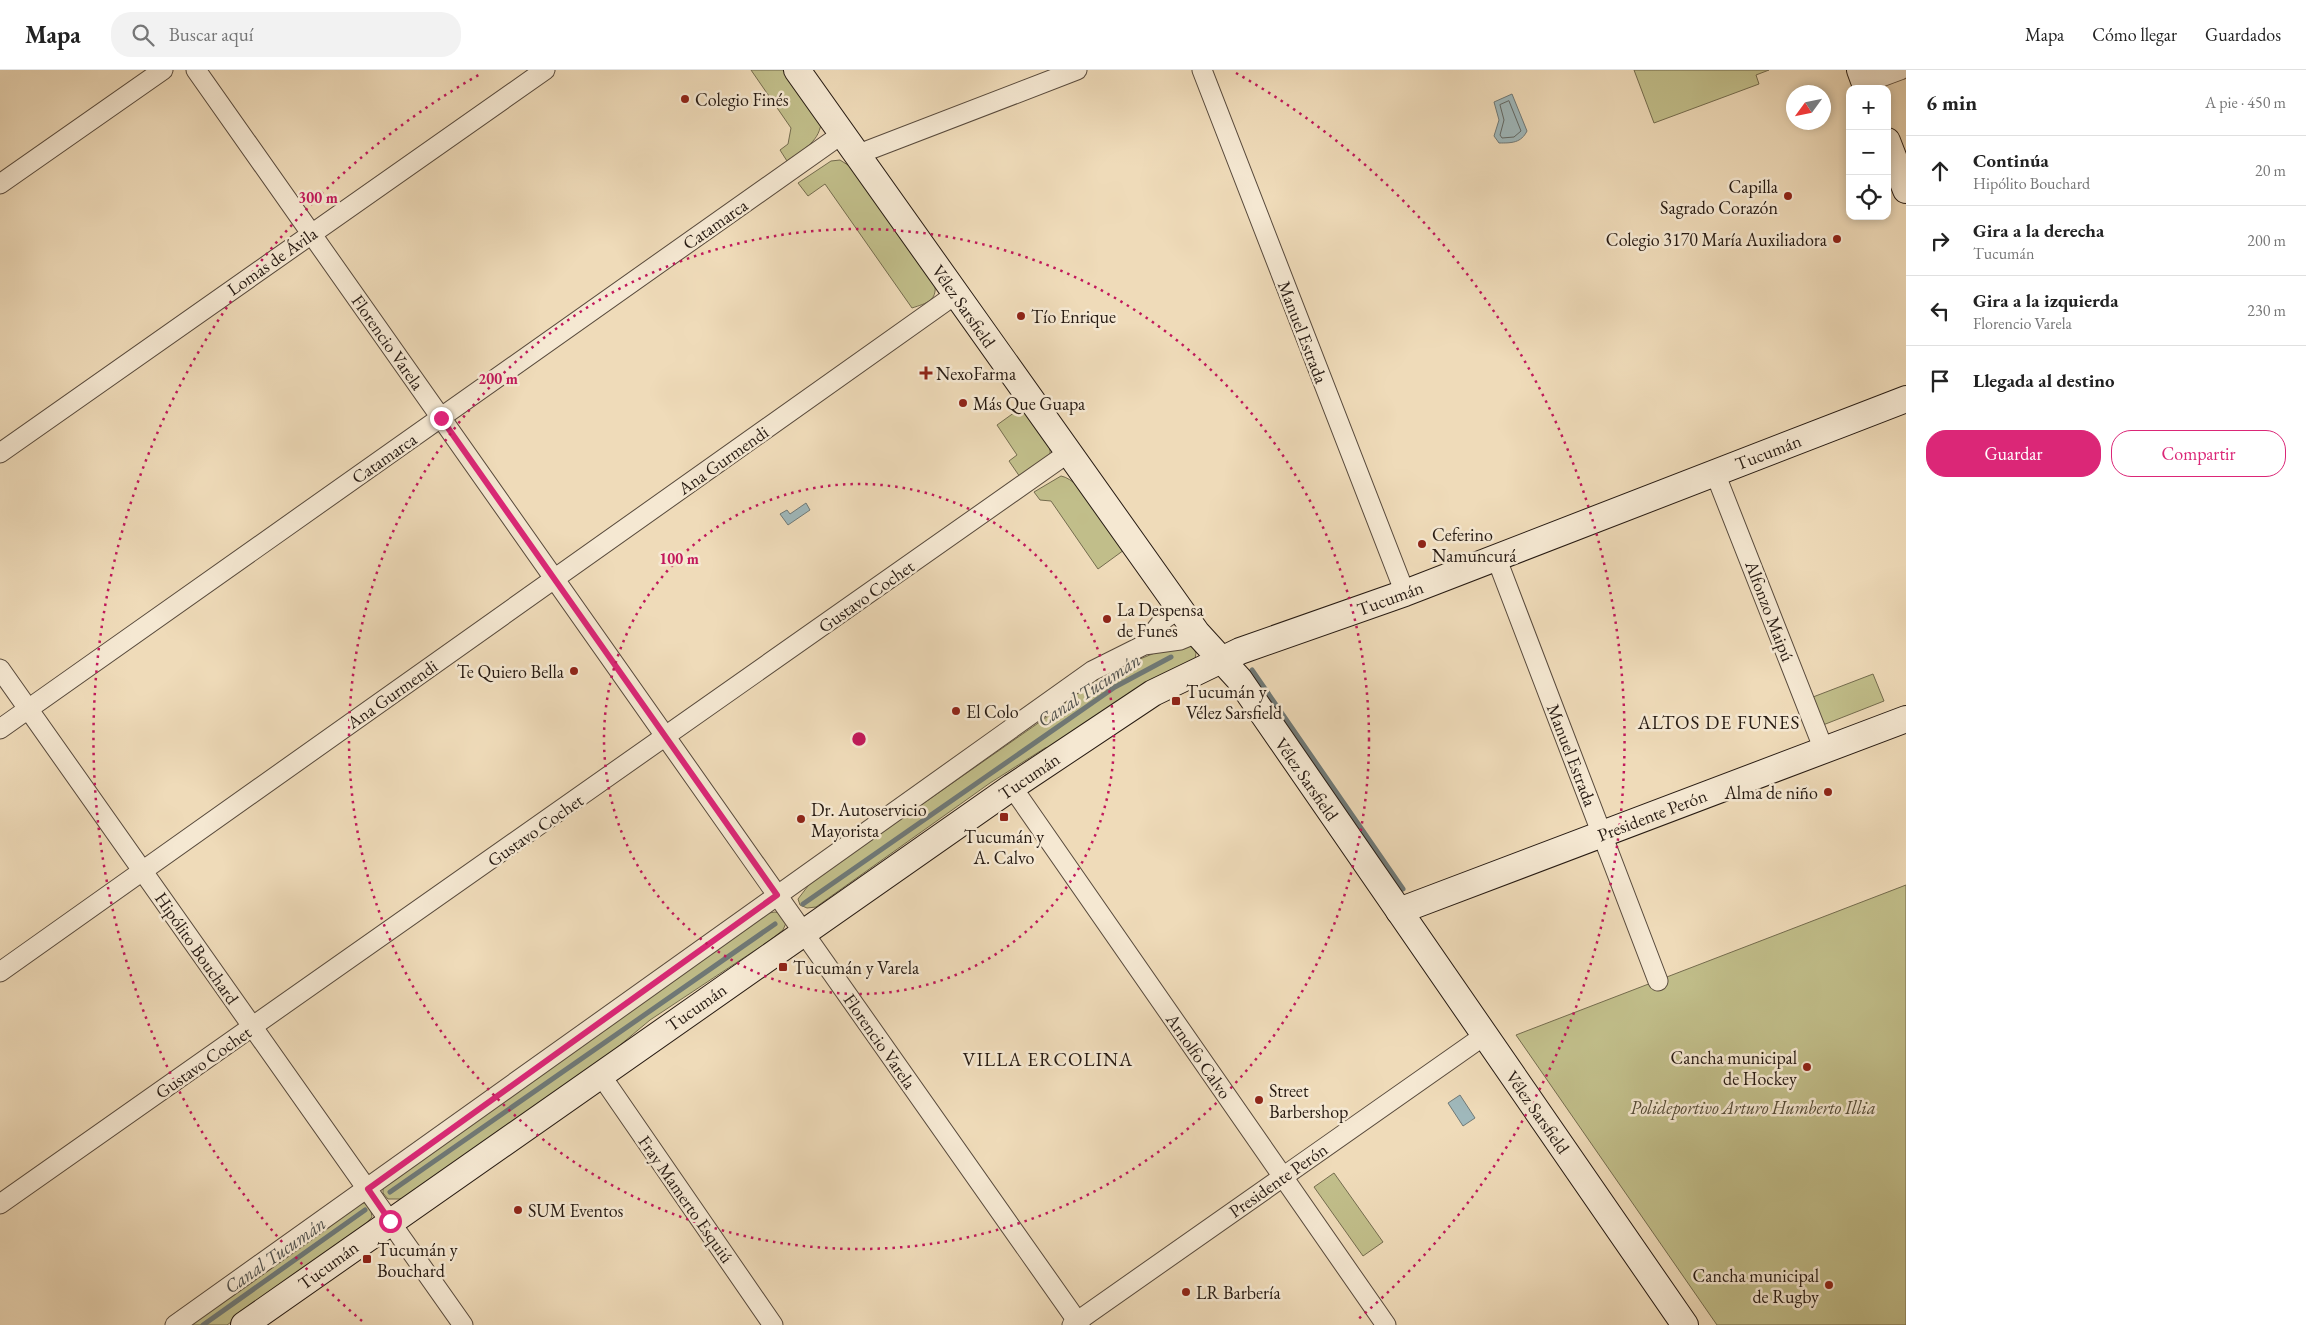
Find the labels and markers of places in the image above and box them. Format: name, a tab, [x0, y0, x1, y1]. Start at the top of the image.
place label: Colegio Finés	[695, 88, 789, 111]
marker: Colegio Finés	[679, 93, 691, 105]
place label: Capilla Sagrado Corazón	[1660, 175, 1779, 219]
marker: Capilla Sagrado Corazón	[1782, 190, 1794, 202]
place label: Colegio 3170 María Auxiliadora	[1606, 228, 1828, 251]
marker: Colegio 3170 María Auxiliadora	[1831, 233, 1843, 245]
place label: Tío Enrique	[1031, 305, 1116, 328]
marker: Tío Enrique	[1015, 310, 1027, 322]
place label: NexoFarma	[936, 362, 1017, 385]
marker: NexoFarma	[920, 367, 932, 379]
place label: Más Que Guapa	[973, 392, 1086, 415]
marker: Más Que Guapa	[957, 397, 969, 409]
place label: Ceferino Namuncurá	[1432, 523, 1517, 567]
marker: Ceferino Namuncurá	[1416, 538, 1428, 550]
place label: La Despensa de Funes	[1117, 598, 1204, 642]
marker: La Despensa de Funes	[1101, 613, 1113, 625]
place label: Te Quiero Bella	[457, 660, 565, 683]
marker: Te Quiero Bella	[568, 665, 580, 677]
place label: Tucumán y Vélez Sarsfield	[1186, 680, 1283, 724]
marker: Tucumán y Vélez Sarsfield	[1170, 695, 1182, 707]
place label: El Colo	[966, 700, 1019, 723]
marker: El Colo	[950, 705, 962, 717]
centre of rings	[850, 730, 868, 748]
place label: Alma de niño	[1723, 781, 1818, 804]
marker: Alma de niño	[1822, 786, 1834, 798]
place label: Dr. Autoservicio Mayorista	[811, 798, 927, 842]
marker: Tucumán y A. Calvo	[998, 811, 1010, 823]
marker: Dr. Autoservicio Mayorista	[795, 813, 807, 825]
place label: Tucumán y A. Calvo	[964, 825, 1044, 869]
place label: Tucumán y Varela	[793, 956, 920, 979]
marker: Tucumán y Varela	[777, 961, 789, 973]
place label: Cancha municipal de Hockey	[1671, 1046, 1797, 1090]
marker: Cancha municipal de Hockey	[1801, 1061, 1813, 1073]
place label: Street Barbershop	[1269, 1079, 1348, 1123]
marker: Street Barbershop	[1253, 1094, 1265, 1106]
place label: SUM Eventos	[528, 1199, 624, 1222]
marker: SUM Eventos	[512, 1204, 524, 1216]
place label: Tucumán y Bouchard	[377, 1238, 458, 1282]
marker: Tucumán y Bouchard	[361, 1253, 373, 1265]
place label: Cancha municipal de Rugby	[1693, 1264, 1819, 1308]
marker: Cancha municipal de Rugby	[1823, 1279, 1835, 1291]
place label: LR Barbería	[1196, 1281, 1281, 1304]
marker: LR Barbería	[1180, 1286, 1192, 1298]

